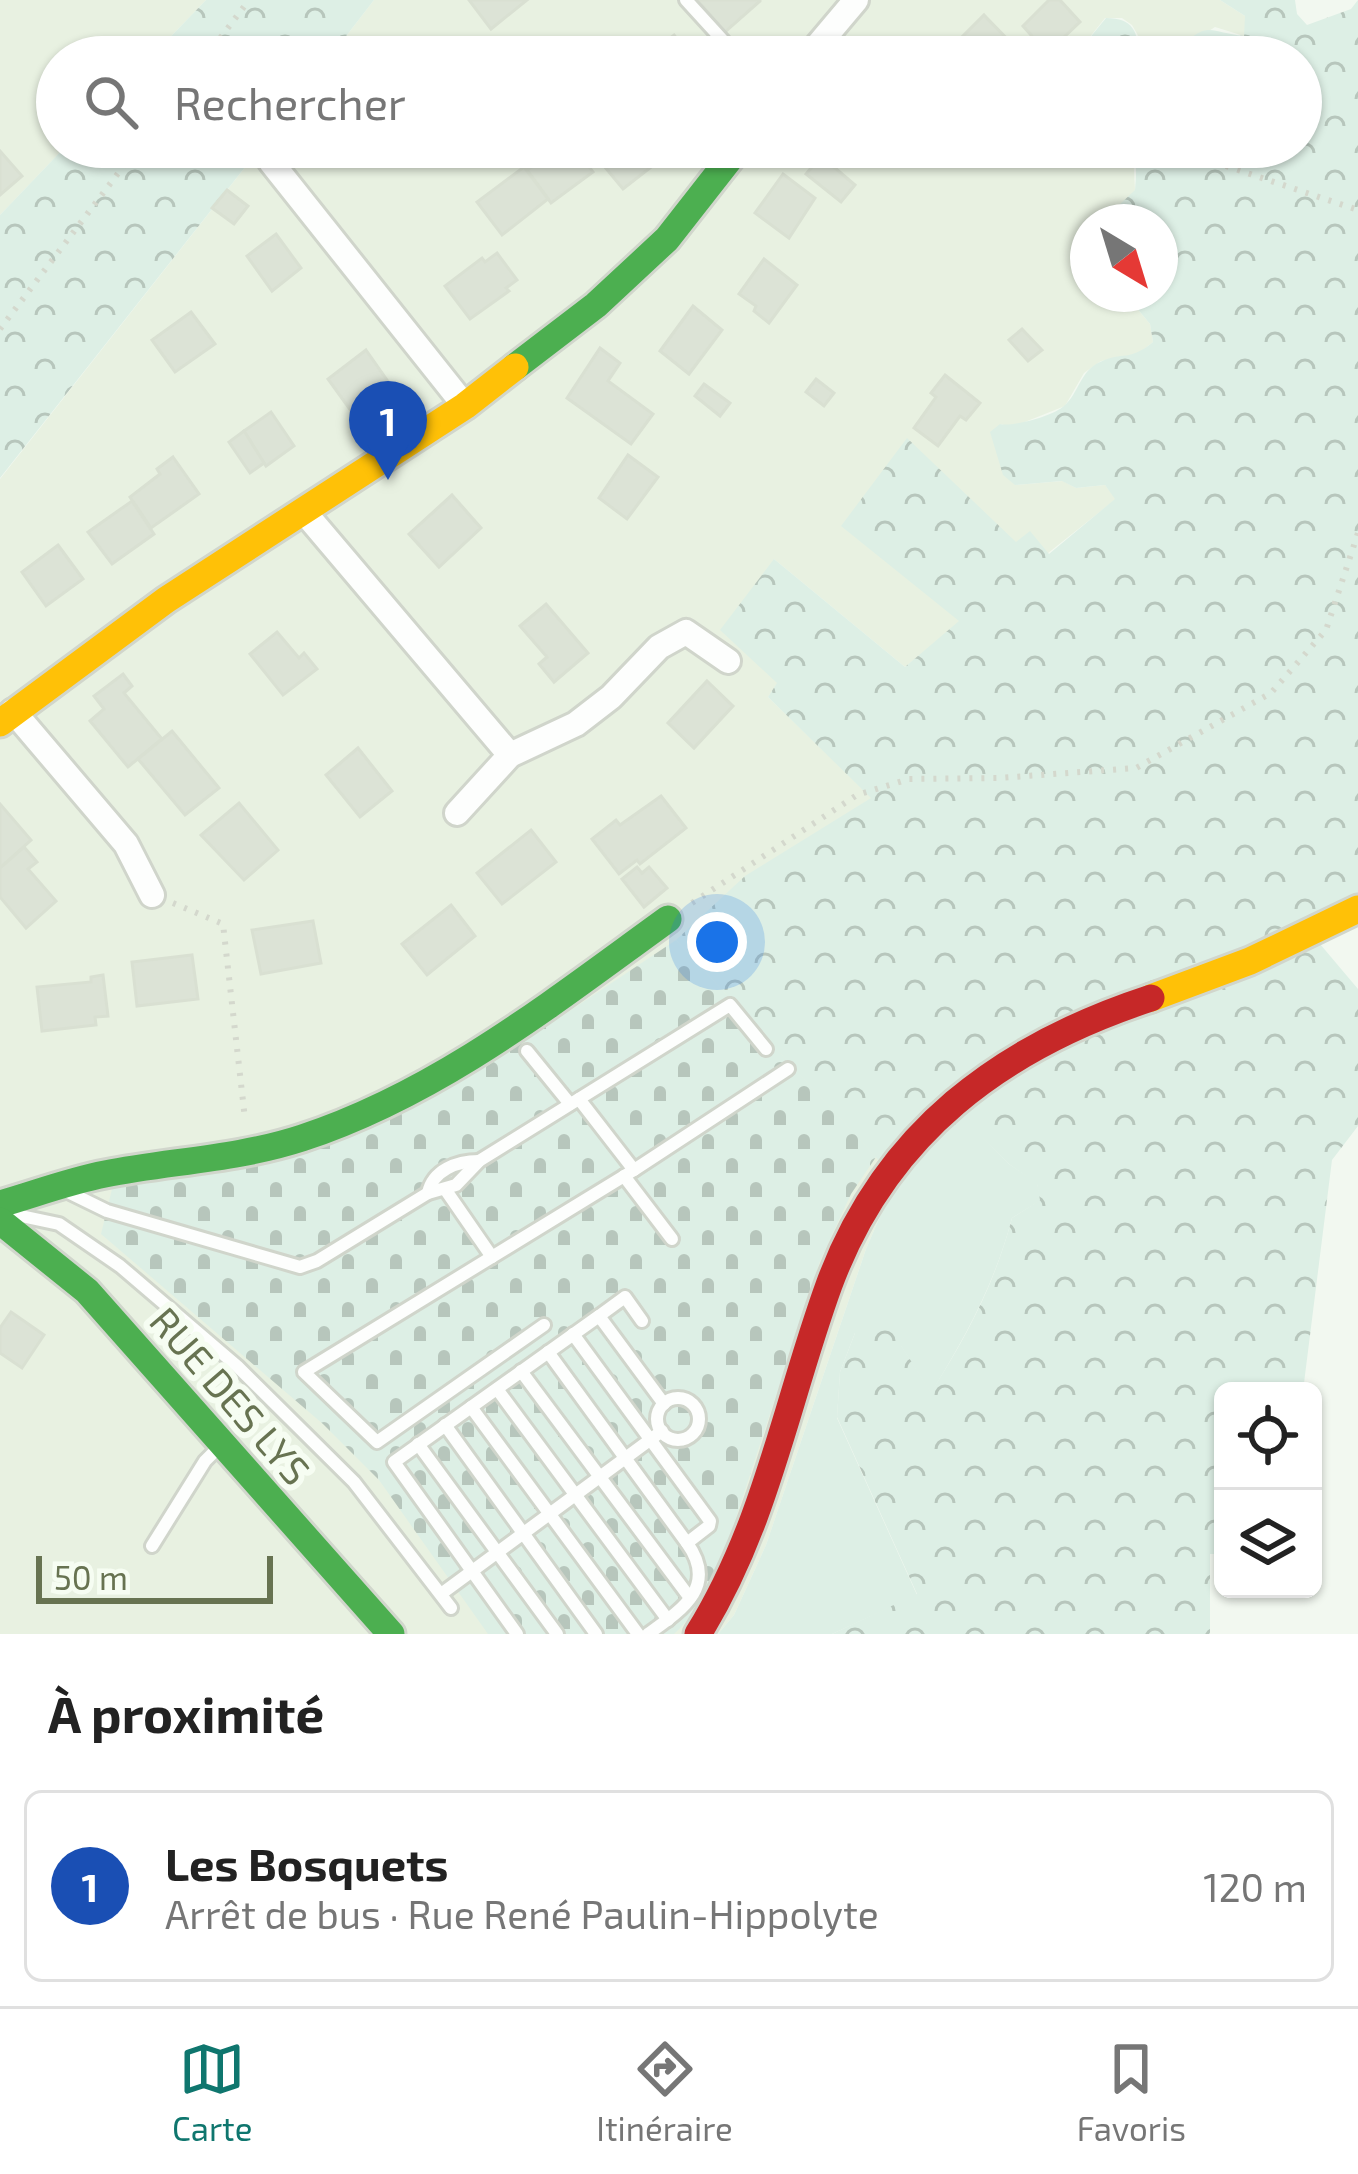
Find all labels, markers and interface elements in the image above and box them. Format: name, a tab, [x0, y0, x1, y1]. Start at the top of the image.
search box	[36, 36, 1322, 168]
icon: search	[78, 69, 144, 135]
text: Rechercher	[174, 75, 406, 129]
north arrow	[1070, 204, 1178, 312]
pin: 1	[349, 381, 427, 480]
your location	[687, 912, 747, 972]
street label: RUE DES LYS	[141, 1297, 321, 1493]
map controls	[1214, 1382, 1322, 1598]
button: locate	[1214, 1382, 1322, 1490]
button: layers	[1214, 1490, 1322, 1598]
scale bar	[36, 1550, 273, 1603]
text: 50 m	[54, 1557, 128, 1597]
text: À proximité	[48, 1682, 324, 1743]
text: Les Bosquets	[165, 1836, 448, 1890]
text: 1	[82, 1863, 98, 1910]
text: 120 m	[1203, 1863, 1307, 1910]
text: Arrêt de bus · Rue René Paulin-Hippolyte	[165, 1890, 879, 1937]
tab: Carte	[172, 2036, 252, 2148]
tab: Itinéraire	[596, 2036, 733, 2148]
tab: Favoris	[1077, 2036, 1186, 2148]

